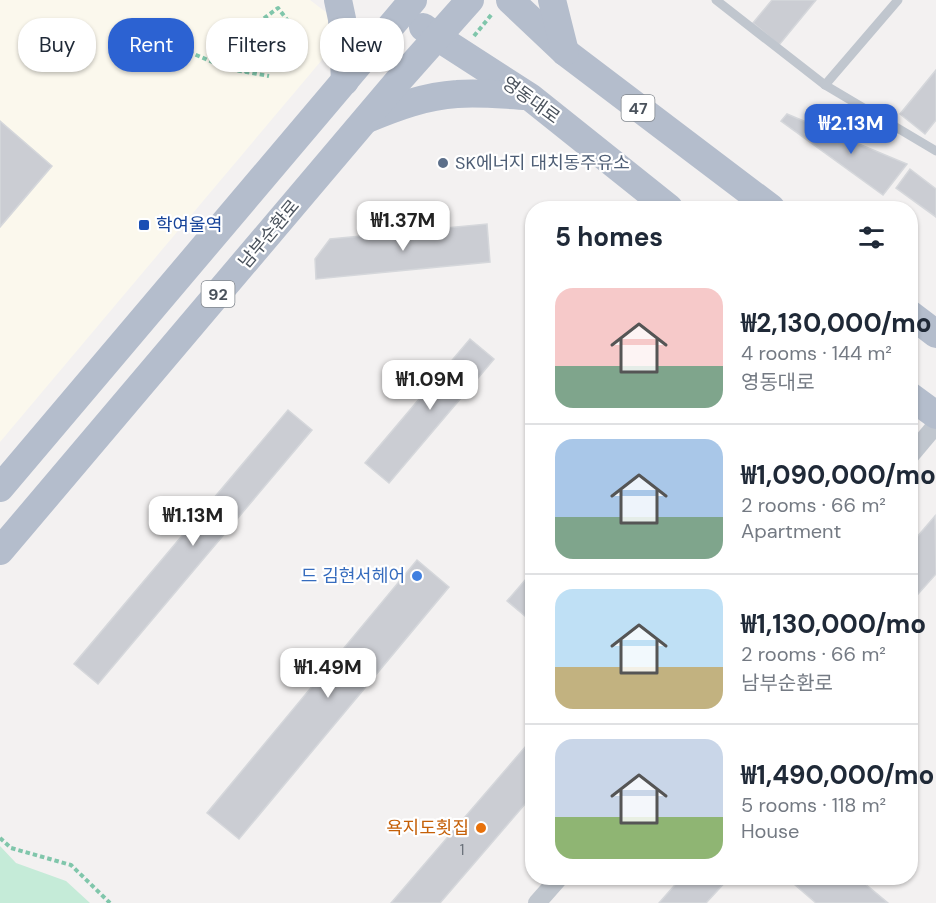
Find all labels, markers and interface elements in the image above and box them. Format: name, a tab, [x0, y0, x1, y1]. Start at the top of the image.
chip: Buy	[18, 18, 96, 72]
chip: Rent	[108, 18, 194, 72]
chip: Filters	[206, 18, 308, 72]
chip: New	[320, 18, 404, 72]
street label: 영동대로	[497, 71, 565, 129]
road number: 47	[622, 95, 654, 121]
pin: ₩2.13M	[802, 104, 900, 155]
text: ₩2.13M	[819, 110, 883, 136]
place label: SK에너지 대치동주유소	[455, 151, 630, 175]
marker: SK에너지 대치동주유소	[436, 156, 450, 170]
street label: 남부순환로	[233, 195, 305, 273]
pin: ₩1.37M	[354, 201, 452, 252]
text: ₩1.37M	[371, 207, 435, 233]
place label: 학여울역	[156, 213, 222, 237]
marker: 학여울역	[137, 218, 151, 232]
text: 5 homes	[555, 220, 663, 254]
icon: filters	[855, 221, 888, 254]
road number: 92	[202, 281, 234, 307]
text: ₩2,130,000/mo	[741, 306, 932, 340]
icon: home	[603, 312, 675, 384]
text: 4 rooms · 144 m²	[741, 340, 892, 366]
pin: ₩1.09M	[381, 360, 479, 411]
text: ₩1.09M	[396, 366, 464, 392]
text: 영동대로	[741, 369, 815, 395]
text: ₩1,090,000/mo	[741, 458, 936, 492]
icon: home	[603, 463, 675, 535]
text: 2 rooms · 66 m²	[741, 492, 886, 518]
pin: ₩1.13M	[144, 496, 242, 547]
text: ₩1.13M	[163, 502, 223, 528]
text: Apartment	[741, 518, 841, 544]
place label: 드 김현서헤어	[301, 564, 405, 588]
marker: 드 김현서헤어	[410, 569, 424, 583]
text: ₩1,130,000/mo	[741, 607, 926, 641]
icon: home	[603, 613, 675, 685]
text: 2 rooms · 66 m²	[741, 641, 886, 667]
pin: ₩1.49M	[279, 648, 377, 699]
text: ₩1.49M	[294, 654, 362, 680]
text: 남부순환로	[741, 670, 833, 696]
text: ₩1,490,000/mo	[741, 758, 934, 792]
icon: home	[603, 763, 675, 835]
text: 5 rooms · 118 m²	[741, 792, 886, 818]
place label: 욕지도횟집	[386, 816, 469, 840]
text: House	[741, 818, 799, 844]
marker: 욕지도횟집	[474, 821, 488, 835]
house number: 1	[460, 840, 464, 860]

